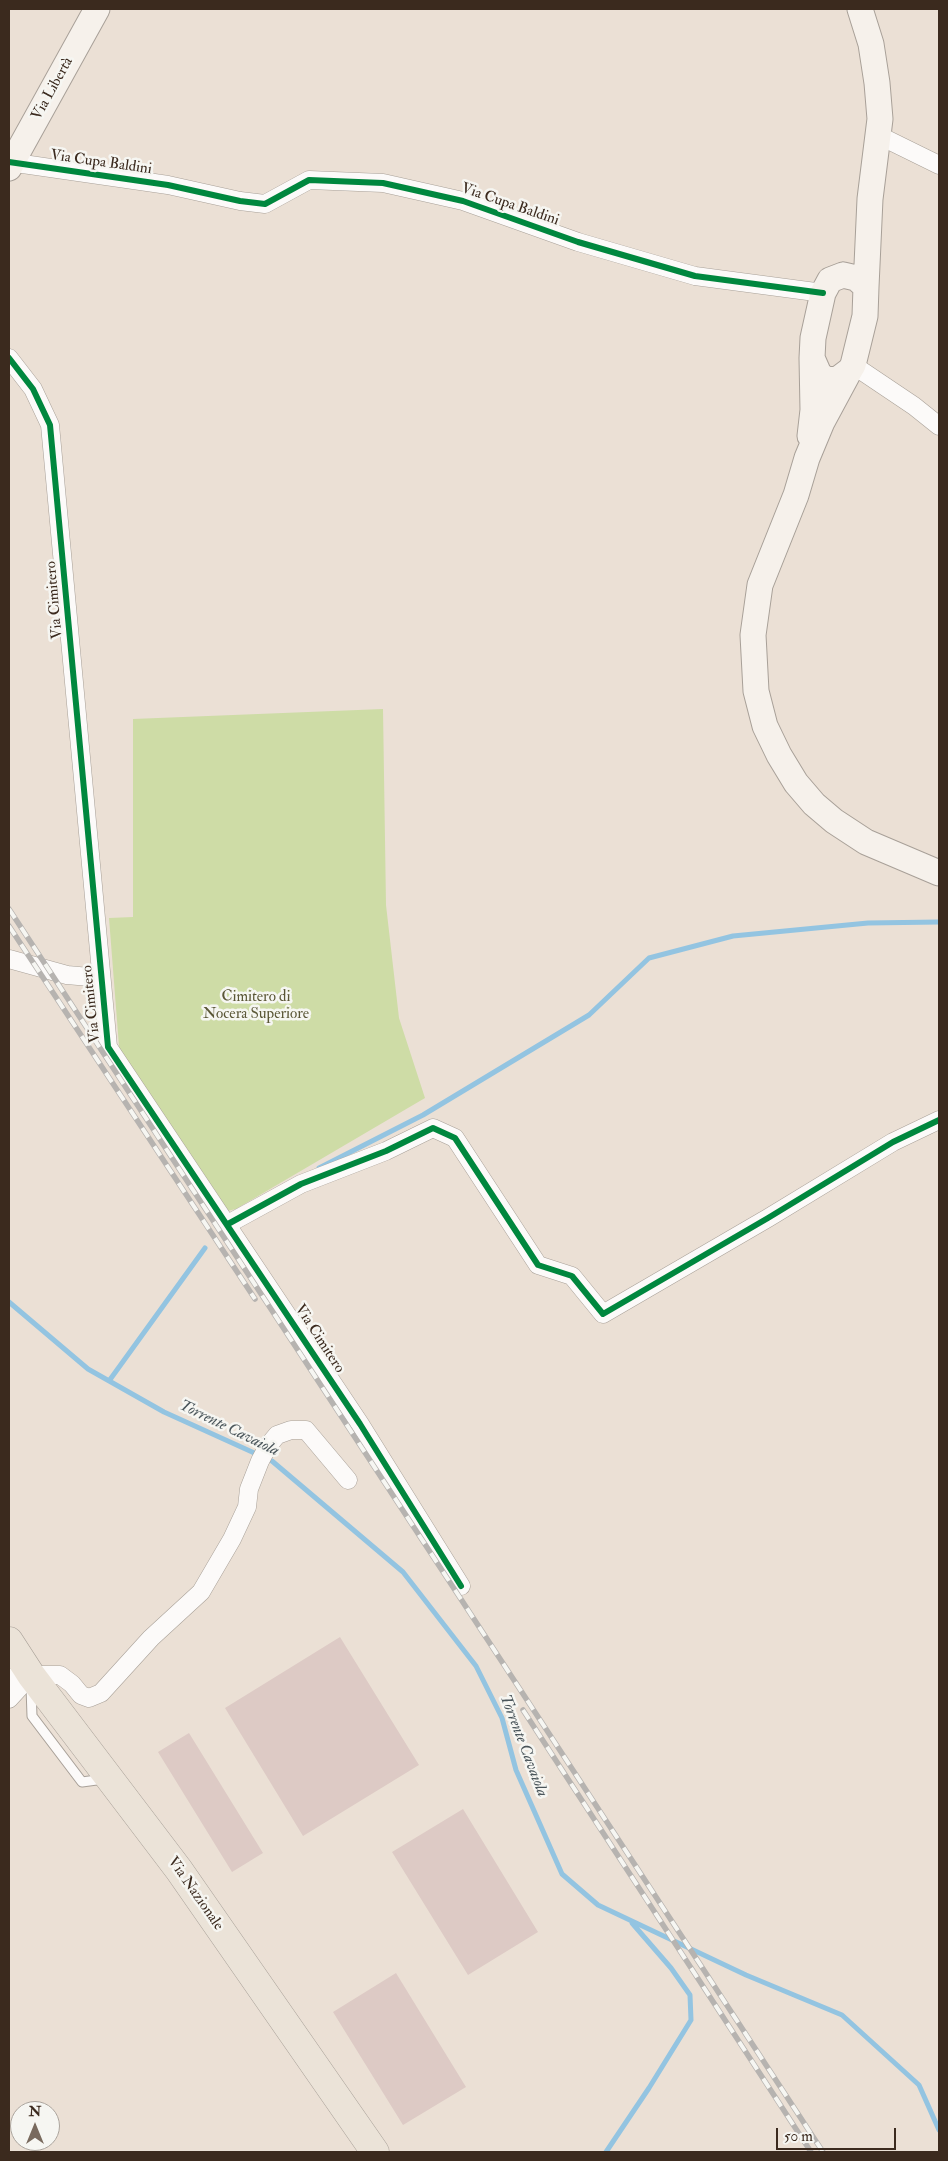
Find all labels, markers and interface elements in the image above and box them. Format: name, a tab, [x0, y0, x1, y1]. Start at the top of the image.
street label: Via Libertà	[28, 55, 78, 123]
street label: Via Cupa Baldini	[49, 147, 153, 179]
street label: Via Cupa Baldini	[459, 180, 561, 230]
street label: Via Cimitero	[43, 560, 67, 640]
street label: Via Cimitero	[79, 964, 105, 1044]
park label: Cimitero di Nocera Superiore	[203, 989, 309, 1024]
street label: Via Cimitero	[290, 1301, 348, 1377]
water label: Torrente Cavaiola	[176, 1397, 282, 1461]
water label: Torrente Cavaiola	[495, 1692, 551, 1800]
street label: Via Nazionale	[163, 1854, 227, 1934]
north arrow	[10, 2101, 60, 2151]
text: N	[29, 2103, 41, 2120]
scale bar	[778, 2118, 898, 2150]
text: 50 m	[784, 2127, 813, 2146]

